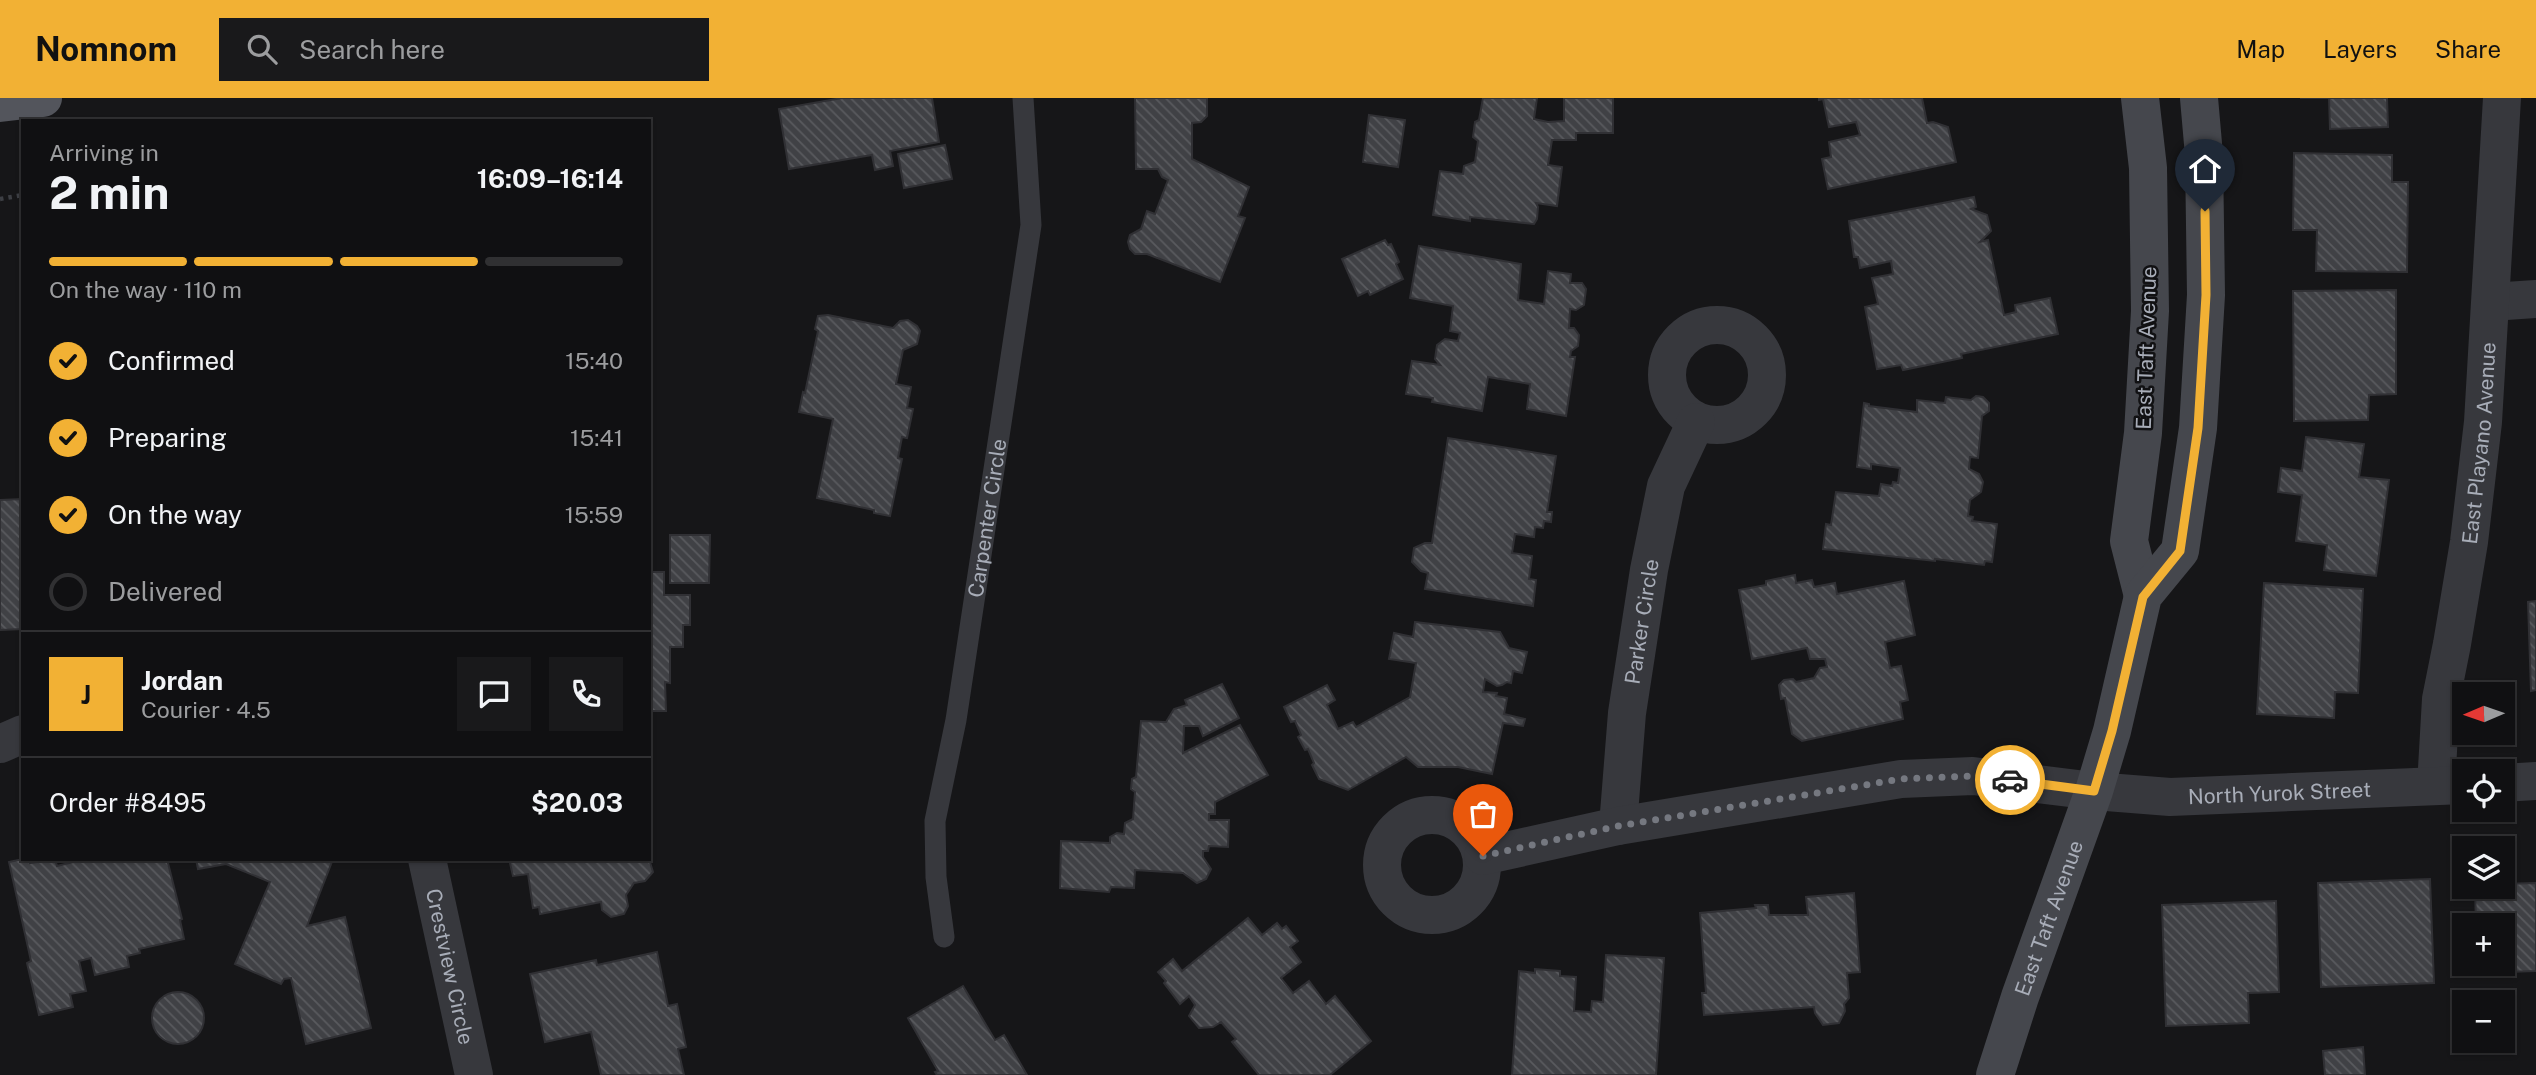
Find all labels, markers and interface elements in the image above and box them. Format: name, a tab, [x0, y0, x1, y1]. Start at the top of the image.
search box	[219, 18, 709, 81]
text: Nomnom	[35, 30, 177, 68]
icon: search	[243, 30, 281, 68]
text: Search here	[299, 34, 445, 65]
text: Map	[2236, 35, 2285, 63]
text: Layers	[2323, 35, 2397, 63]
text: Share	[2435, 35, 2501, 63]
text: Arriving in	[49, 139, 159, 166]
pin	[2175, 139, 2235, 211]
icon: home	[2186, 150, 2224, 188]
text: 16:09–16:14	[477, 163, 623, 194]
text: 2 min	[49, 165, 169, 219]
street label: East Taft Avenue	[2131, 266, 2161, 430]
text: On the way · 110 m	[49, 276, 242, 303]
street label: East Playano Avenue	[2456, 341, 2500, 545]
icon: check	[49, 342, 87, 380]
text: Confirmed	[108, 345, 235, 376]
text: 15:40	[565, 347, 623, 374]
icon: check	[49, 419, 87, 457]
text: Preparing	[108, 422, 227, 453]
text: 15:41	[570, 424, 623, 451]
street label: Carpenter Circle	[962, 437, 1011, 599]
icon: check	[49, 496, 87, 534]
text: On the way	[108, 499, 242, 530]
text: 15:59	[565, 501, 623, 528]
street label: Parker Circle	[1619, 557, 1663, 686]
text: Delivered	[108, 576, 223, 607]
button: chat	[457, 657, 531, 731]
button: phone	[549, 657, 623, 731]
text: Jordan	[141, 665, 223, 696]
text: J	[81, 679, 91, 710]
north arrow	[2452, 682, 2515, 746]
map controls	[2452, 682, 2515, 1053]
text: Courier · 4.5	[141, 696, 271, 723]
courier	[1975, 745, 2045, 815]
button: locate	[2452, 759, 2515, 822]
icon: car	[1991, 761, 2029, 799]
street label: North Yurok Street	[2187, 776, 2372, 809]
pin	[1453, 784, 1513, 856]
text: Order #8495	[49, 787, 206, 818]
text: $20.03	[531, 787, 623, 818]
icon: bag	[1464, 795, 1502, 833]
button: layers	[2452, 836, 2515, 899]
street label: East Taft Avenue	[2009, 837, 2088, 999]
street label: Crestview Circle	[421, 886, 479, 1047]
button: +	[2452, 913, 2515, 976]
button: −	[2452, 990, 2515, 1053]

